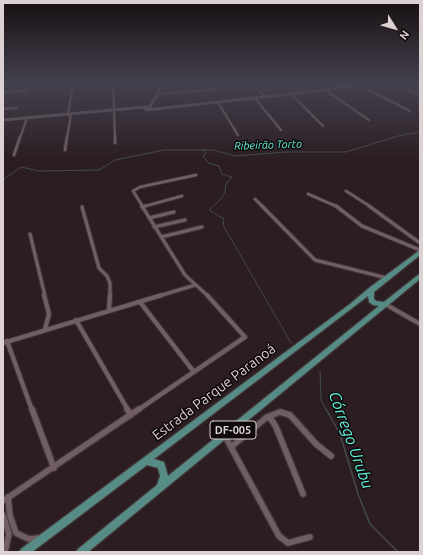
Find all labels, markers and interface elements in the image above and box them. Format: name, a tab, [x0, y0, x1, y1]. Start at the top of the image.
north arrow	[375, 8, 415, 48]
text: N	[397, 28, 412, 42]
water label: Ribeirão Torto	[234, 137, 302, 153]
street label: Estrada Parque Paranoá	[149, 340, 279, 444]
water label: Córrego Urubu	[324, 389, 378, 491]
road number: DF-005	[210, 421, 256, 439]

